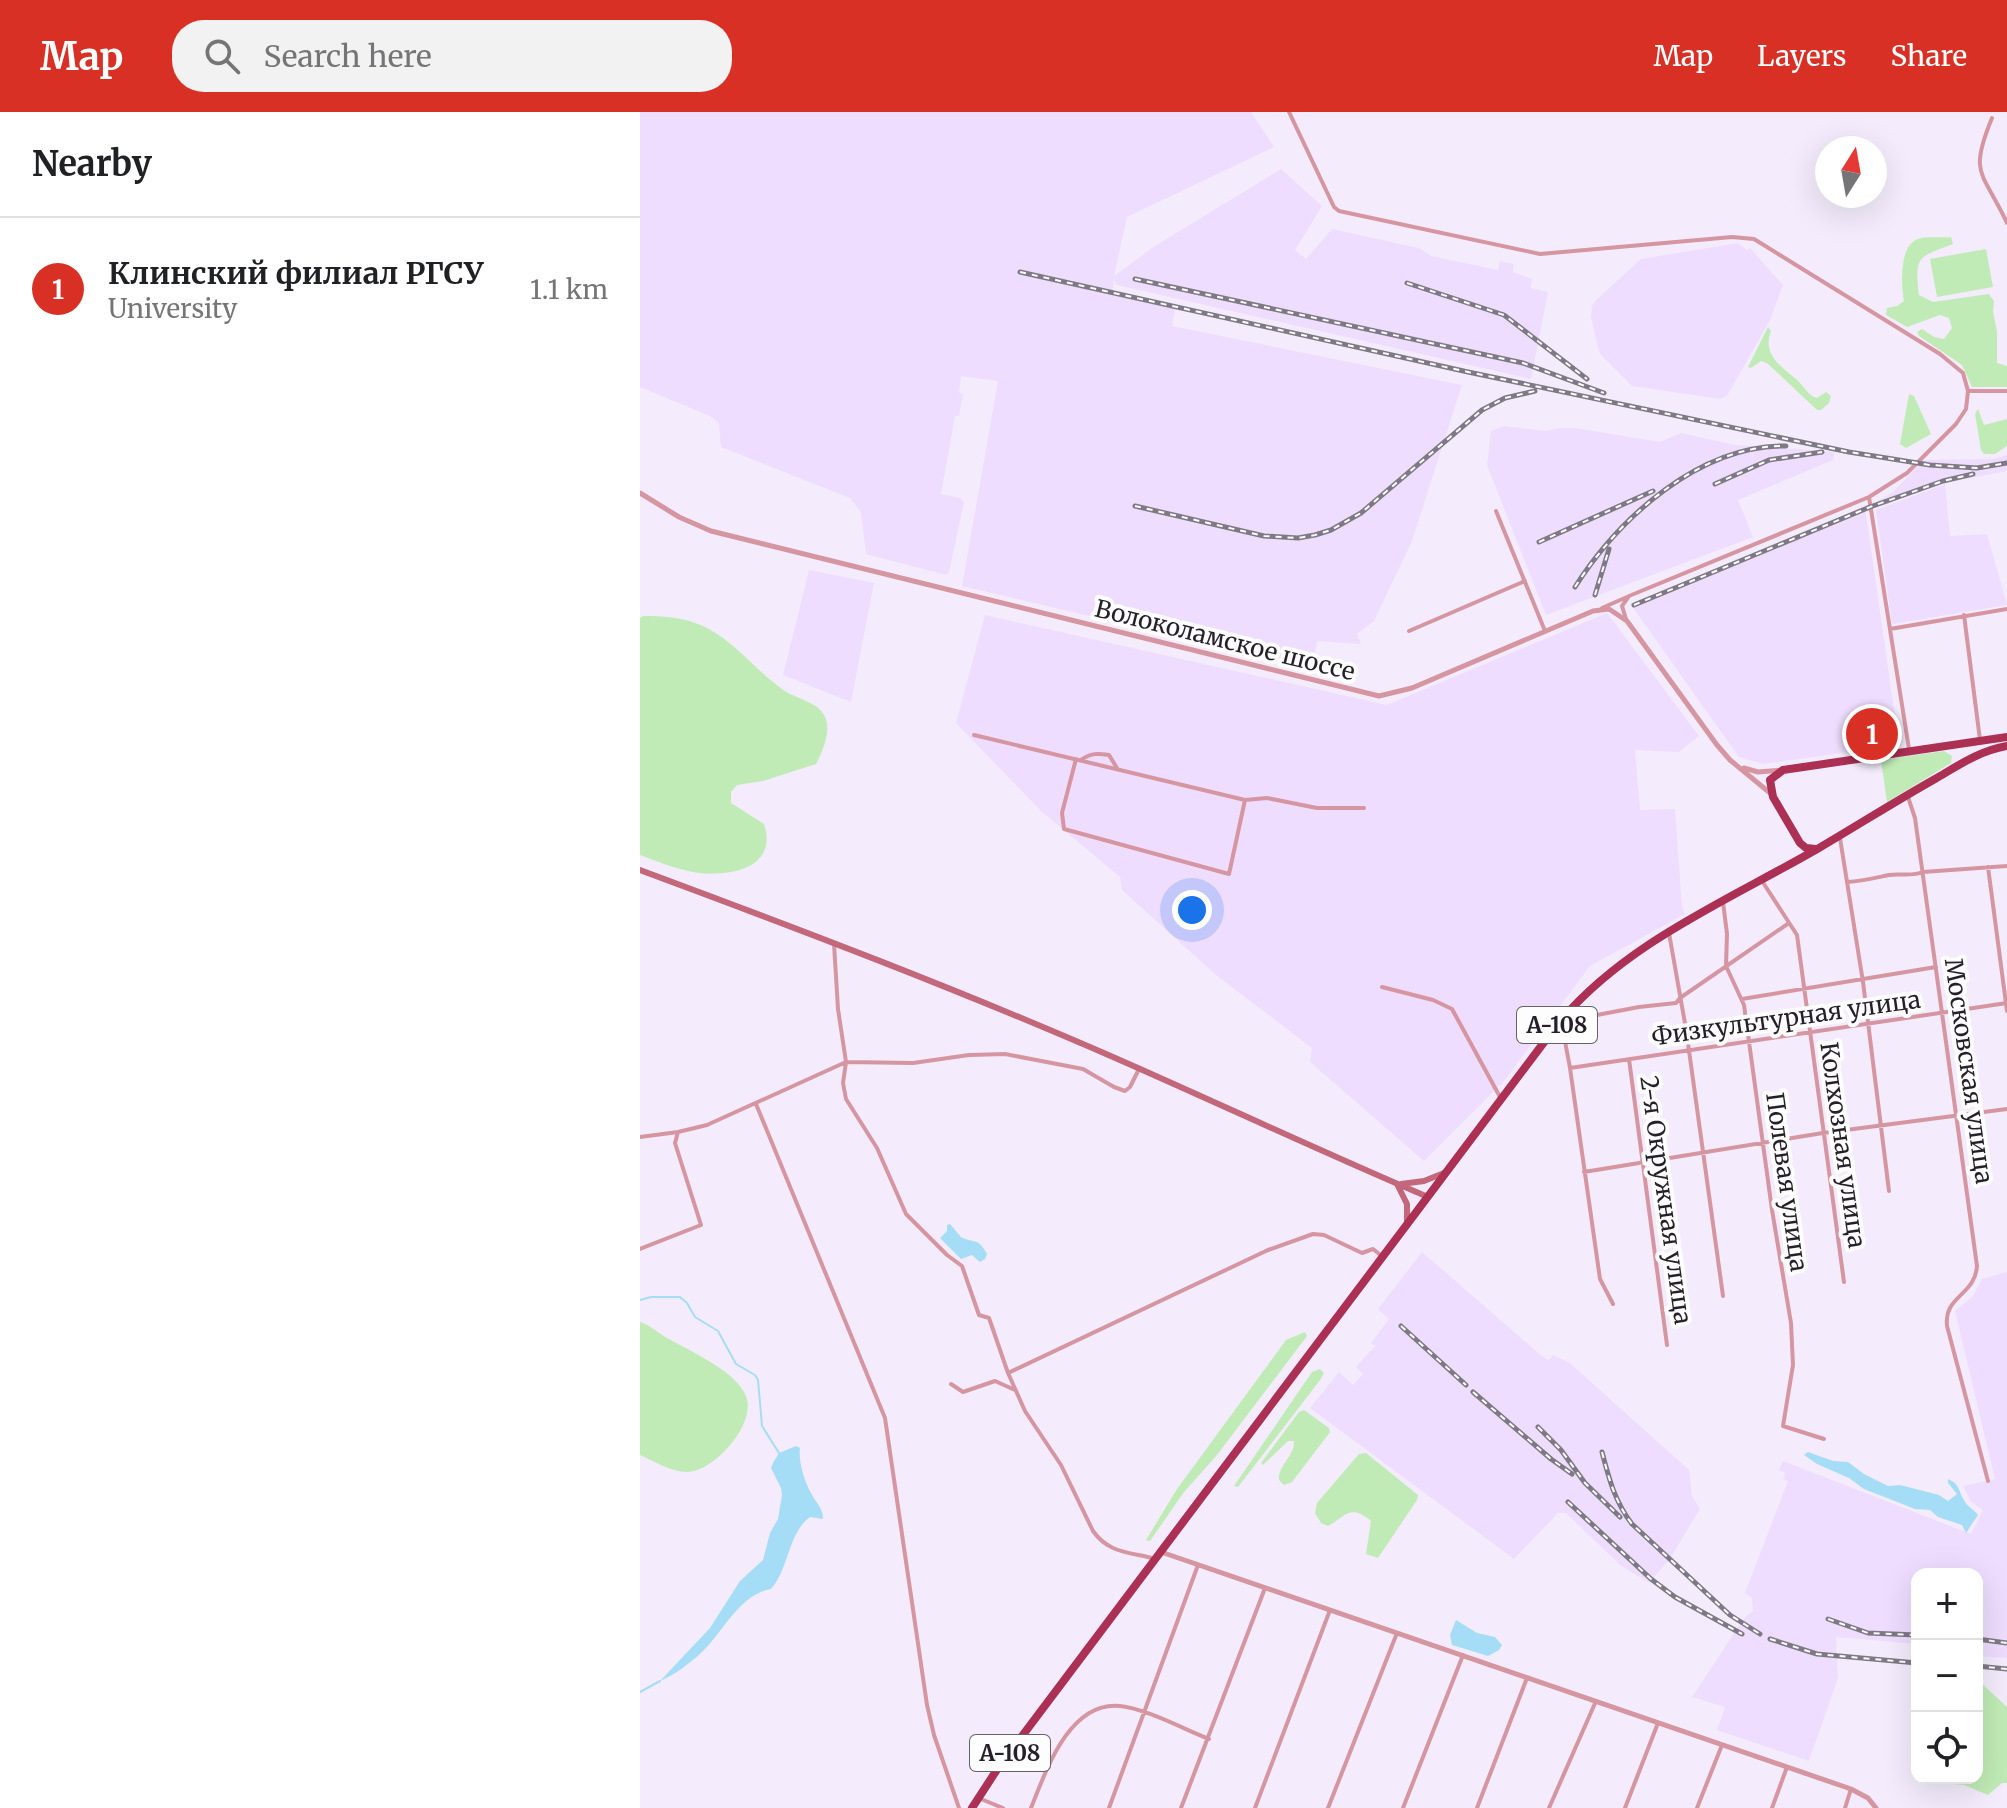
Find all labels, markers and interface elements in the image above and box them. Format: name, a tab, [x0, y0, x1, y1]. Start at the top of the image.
search box	[172, 20, 732, 92]
text: Map	[40, 33, 124, 80]
icon: search	[200, 34, 244, 78]
text: Search here	[264, 37, 432, 75]
text: Map	[1653, 38, 1713, 74]
text: Layers	[1757, 38, 1846, 74]
text: Share	[1890, 38, 1967, 74]
north arrow	[1815, 136, 1887, 208]
text: Nearby	[32, 143, 152, 185]
text: Клинский филиал РГСУ	[108, 254, 483, 292]
text: 1	[52, 273, 64, 306]
text: 1.1 km	[530, 273, 608, 306]
text: University	[108, 292, 237, 325]
street label: Волоколамское шоссе	[1092, 593, 1358, 687]
pin: 1	[1846, 704, 1898, 764]
your location	[1172, 890, 1212, 930]
street label: Московская улица	[1938, 956, 2000, 1186]
street label: Физкультурная улица	[1649, 984, 1923, 1052]
road number: А-108	[1517, 1007, 1597, 1043]
street label: Колхозная улица	[1813, 1040, 1873, 1250]
street label: 2-я Окружная улица	[1633, 1074, 1699, 1326]
street label: Полевая улица	[1759, 1091, 1815, 1274]
map controls	[1911, 1568, 1983, 1784]
button: +	[1911, 1568, 1983, 1640]
button: −	[1911, 1640, 1983, 1712]
button: locate	[1911, 1712, 1983, 1784]
road number: А-108	[970, 1735, 1050, 1771]

